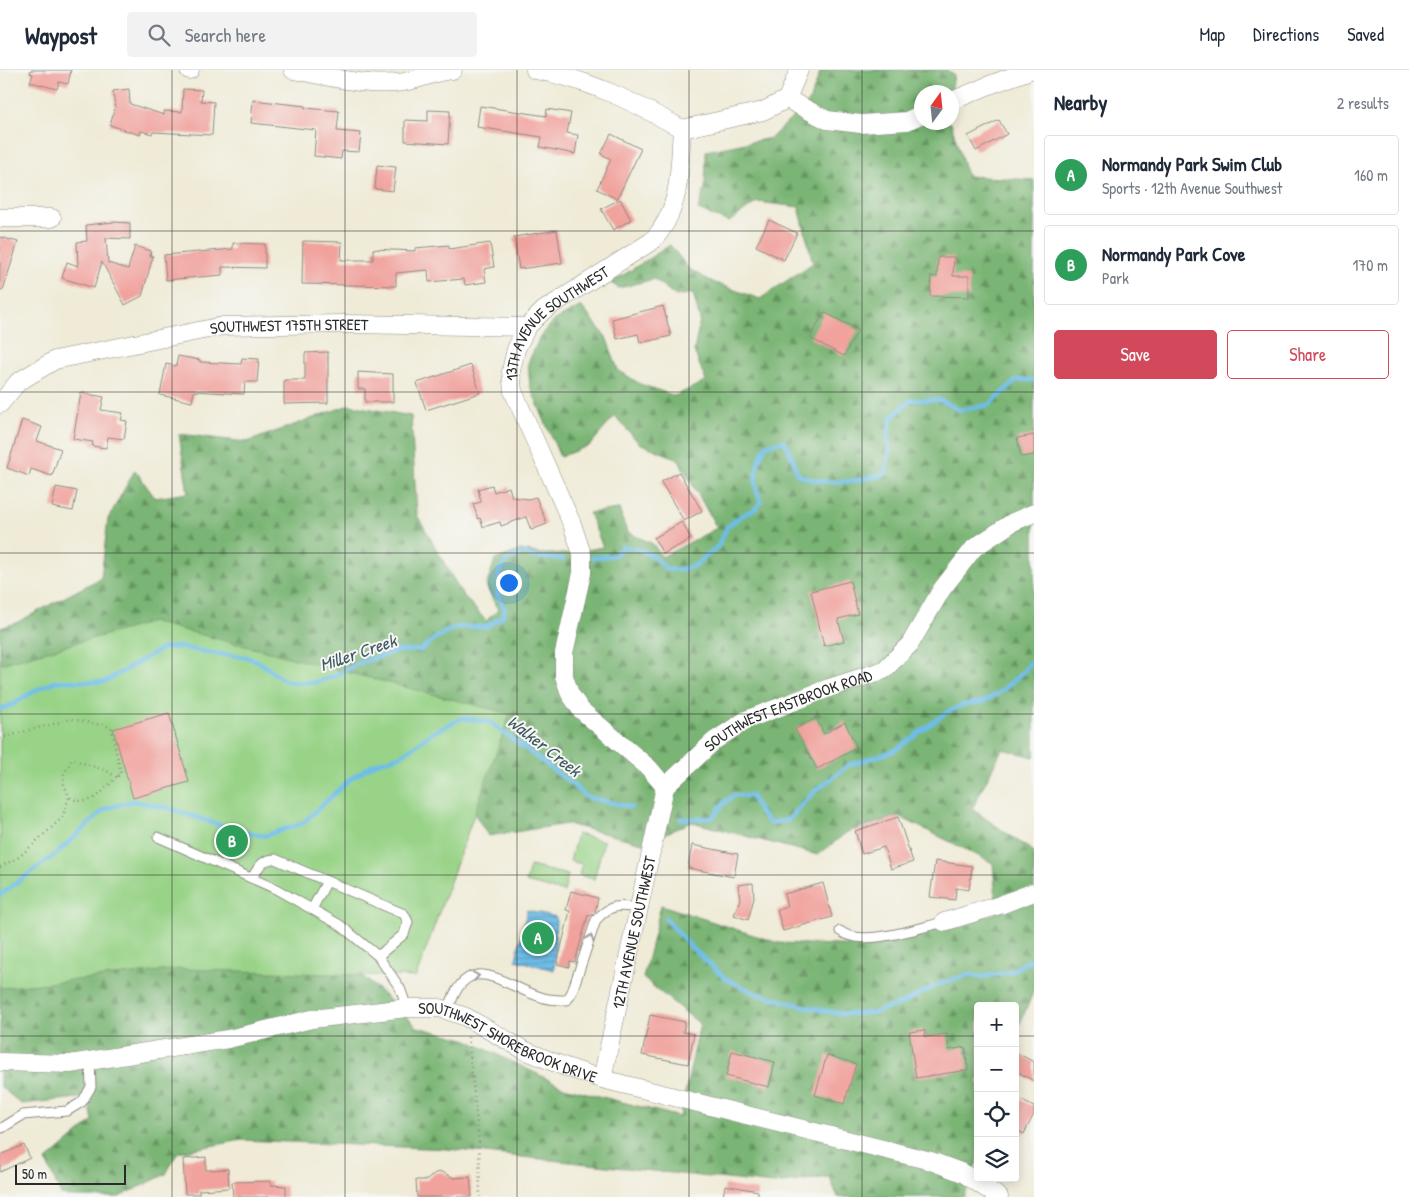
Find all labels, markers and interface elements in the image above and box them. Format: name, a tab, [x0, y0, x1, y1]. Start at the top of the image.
search box	[127, 12, 477, 57]
text: Waypost	[25, 19, 97, 51]
icon: search	[145, 21, 173, 49]
text: Search here	[185, 22, 266, 48]
text: Map	[1200, 22, 1225, 47]
text: Directions	[1253, 22, 1319, 47]
text: Saved	[1347, 22, 1384, 47]
north arrow	[914, 85, 959, 130]
text: Nearby	[1054, 88, 1107, 117]
text: 2 results	[1337, 92, 1389, 114]
text: Normandy Park Swim Club	[1102, 151, 1282, 177]
text: A	[1067, 164, 1075, 186]
text: 160 m	[1354, 164, 1388, 186]
text: Sports · 12th Avenue Southwest	[1102, 177, 1282, 199]
text: Normandy Park Cove	[1102, 241, 1245, 267]
text: B	[1067, 254, 1075, 276]
text: 170 m	[1353, 254, 1388, 276]
street label: 13TH AVENUE SOUTHWEST	[500, 260, 613, 382]
text: Park	[1102, 267, 1129, 289]
street label: SOUTHWEST 175TH STREET	[208, 313, 369, 339]
button: Save	[1054, 330, 1217, 379]
button: Share	[1227, 330, 1389, 379]
your location	[496, 570, 522, 596]
water label: Miller Creek	[316, 627, 401, 677]
street label: SOUTHWEST EASTBROOK ROAD	[699, 664, 875, 756]
water label: Walker Creek	[502, 709, 588, 783]
pin: B	[216, 822, 248, 860]
street label: 12TH AVENUE SOUTHWEST	[606, 853, 661, 1011]
pin: A	[522, 919, 554, 957]
one-way arrow	[585, 934, 595, 942]
one-way arrow	[472, 972, 480, 982]
street label: SOUTHWEST SHOREBROOK DRIVE	[418, 997, 600, 1088]
map controls	[974, 1002, 1019, 1182]
button: +	[974, 1002, 1019, 1047]
button: −	[974, 1047, 1019, 1092]
button: locate	[974, 1092, 1019, 1137]
button: layers	[974, 1137, 1019, 1182]
scale bar	[15, 1162, 126, 1185]
text: 50 m	[22, 1164, 47, 1183]

